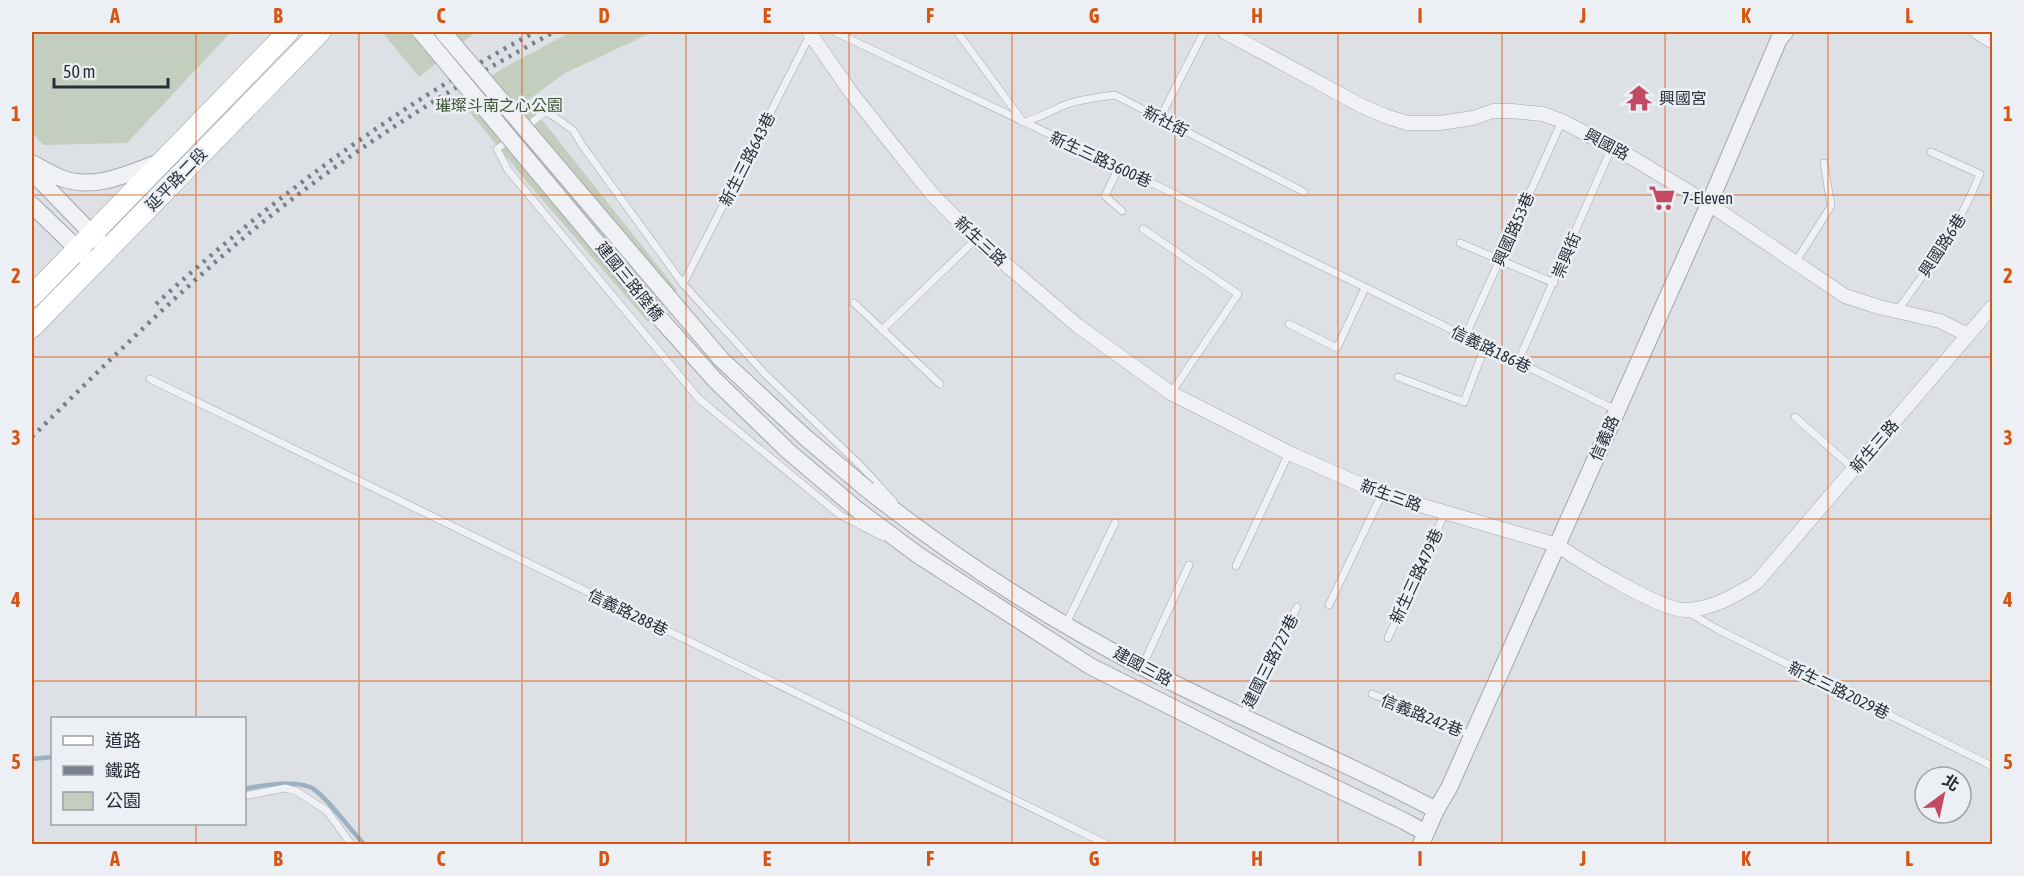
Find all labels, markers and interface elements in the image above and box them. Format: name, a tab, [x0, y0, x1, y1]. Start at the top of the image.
text: A	[109, 4, 120, 27]
text: B	[273, 4, 283, 27]
text: C	[437, 4, 446, 27]
text: D	[598, 4, 610, 27]
text: E	[763, 4, 772, 27]
text: F	[926, 4, 934, 27]
text: G	[1089, 4, 1100, 27]
text: H	[1251, 4, 1263, 27]
text: I	[1417, 4, 1423, 27]
text: J	[1579, 4, 1586, 27]
text: K	[1741, 4, 1751, 27]
text: L	[1905, 4, 1913, 27]
scale bar	[54, 51, 168, 89]
text: 50 m	[63, 61, 95, 82]
temple icon: 興國宮	[1624, 83, 1654, 113]
place label: 興國宮	[1659, 89, 1707, 107]
park label: 璀璨斗南之心公園	[435, 96, 563, 114]
text: 1	[11, 102, 21, 125]
street label: 新社街	[1141, 102, 1191, 140]
text: 1	[2003, 102, 2013, 125]
street label: 新生三路643巷	[716, 109, 778, 209]
street label: 興國路	[1582, 125, 1632, 163]
street label: 新生三路3600巷	[1047, 128, 1155, 190]
street label: 延平路二段	[142, 144, 210, 214]
supermarket icon: 7-Eleven	[1647, 183, 1677, 213]
street label: 興國路53巷	[1489, 189, 1537, 269]
place label: 7-Eleven	[1682, 189, 1733, 207]
street label: 興國路6巷	[1915, 210, 1969, 280]
street label: 新生三路	[951, 213, 1011, 269]
street label: 崇興街	[1548, 229, 1584, 281]
street label: 建國三路陸橋	[593, 238, 667, 324]
text: 2	[11, 264, 21, 287]
text: 2	[2003, 264, 2013, 287]
street label: 信義路186巷	[1448, 322, 1534, 376]
street label: 信義路	[1586, 412, 1622, 464]
street label: 新生三路	[1846, 416, 1902, 476]
text: 3	[11, 426, 21, 449]
text: 3	[2003, 426, 2013, 449]
street label: 新生三路	[1358, 476, 1424, 514]
street label: 新生三路479巷	[1386, 526, 1446, 626]
street label: 信義路288巷	[585, 585, 671, 639]
text: 4	[10, 588, 21, 611]
text: 4	[2002, 588, 2013, 611]
street label: 建國三路727巷	[1239, 611, 1301, 711]
street label: 建國三路	[1111, 643, 1175, 689]
street label: 新生三路2029巷	[1786, 658, 1892, 722]
street label: 信義路242巷	[1378, 690, 1466, 740]
legend	[51, 717, 246, 825]
text: 道路	[105, 730, 141, 751]
text: 5	[11, 750, 21, 773]
text: 5	[2003, 750, 2013, 773]
text: 鐵路	[105, 760, 141, 781]
north arrow	[1913, 765, 1973, 825]
text: 北	[1940, 771, 1963, 794]
text: 公園	[105, 790, 141, 811]
text: A	[109, 847, 120, 870]
text: B	[273, 847, 283, 870]
text: C	[437, 847, 446, 870]
text: D	[598, 847, 610, 870]
text: E	[763, 847, 772, 870]
text: F	[926, 847, 934, 870]
text: G	[1089, 847, 1100, 870]
text: H	[1251, 847, 1263, 870]
text: I	[1417, 847, 1423, 870]
text: J	[1579, 847, 1586, 870]
text: K	[1741, 847, 1751, 870]
text: L	[1905, 847, 1913, 870]

